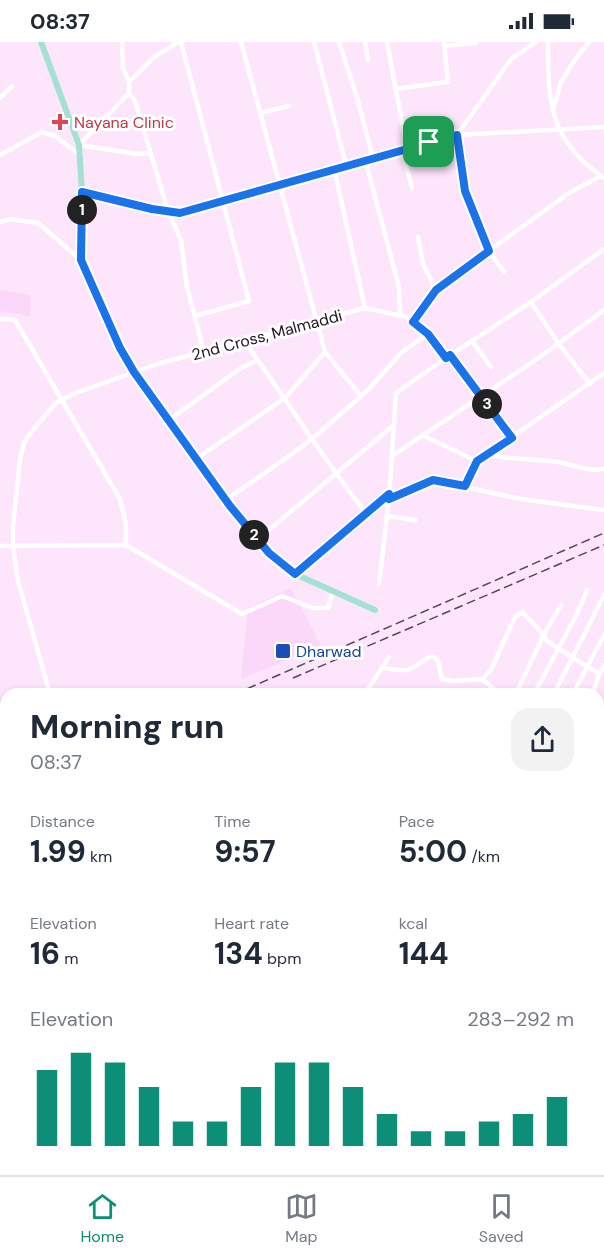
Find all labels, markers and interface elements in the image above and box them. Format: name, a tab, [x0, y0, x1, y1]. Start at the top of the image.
text: 08:37	[30, 7, 90, 36]
place label: Nayana Clinic	[74, 112, 174, 133]
marker: Nayana Clinic	[51, 113, 69, 131]
pin	[403, 116, 454, 167]
icon: arrive	[412, 125, 445, 158]
pin: 1	[67, 195, 97, 225]
text: 1	[79, 199, 85, 220]
street label: 2nd Cross, Malmaddi	[189, 305, 345, 365]
pin: 3	[472, 389, 502, 419]
text: 3	[482, 393, 492, 414]
pin: 2	[239, 520, 269, 550]
text: 2	[249, 524, 259, 545]
place label: Dharwad	[296, 641, 362, 662]
marker: Dharwad	[274, 642, 292, 660]
text: Morning run	[30, 705, 224, 748]
button: share	[511, 708, 574, 771]
text: 08:37	[30, 749, 82, 775]
text: Distance	[30, 811, 95, 832]
text: Time	[214, 811, 251, 832]
text: Pace	[399, 811, 435, 832]
text: 1.99	[30, 832, 86, 871]
text: 9:57	[214, 832, 276, 871]
text: 5:00	[399, 832, 467, 871]
text: km	[86, 846, 112, 867]
text: /km	[467, 846, 500, 867]
text: Elevation	[30, 913, 97, 934]
text: Heart rate	[214, 913, 289, 934]
text: kcal	[399, 913, 428, 934]
text: 16	[30, 934, 60, 973]
text: 134	[214, 934, 263, 973]
text: 144	[399, 934, 449, 973]
text: m	[60, 948, 78, 969]
text: bpm	[263, 948, 301, 969]
text: Elevation	[30, 1006, 113, 1032]
text: 283–292 m	[467, 1006, 574, 1032]
tab: Home	[80, 1190, 124, 1247]
tab: Map	[285, 1190, 318, 1247]
tab: Saved	[479, 1190, 524, 1247]

